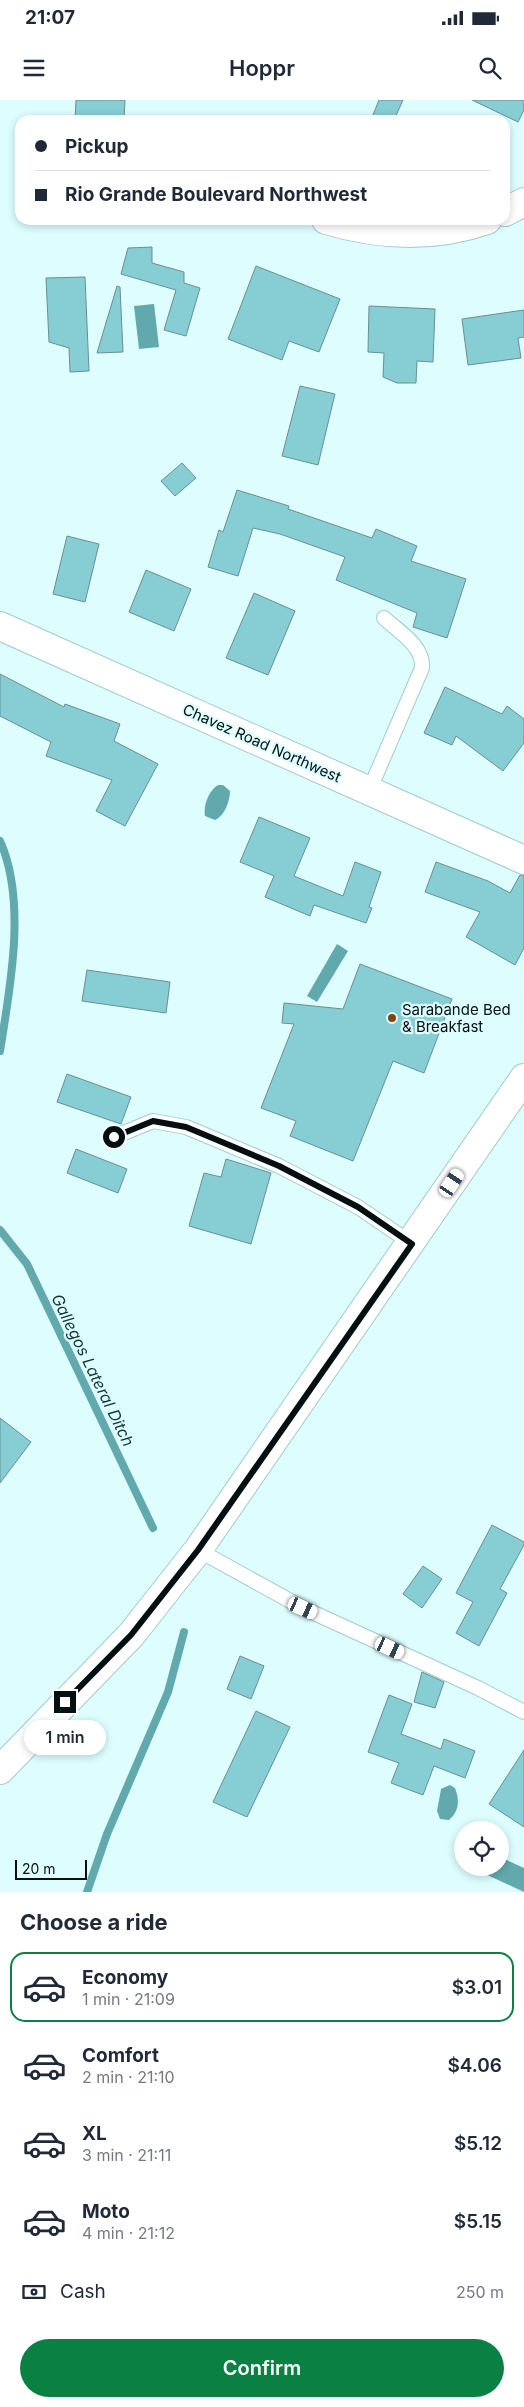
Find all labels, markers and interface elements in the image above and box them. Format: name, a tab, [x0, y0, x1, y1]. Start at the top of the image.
text: 21:07	[25, 6, 75, 29]
icon: menu	[20, 54, 48, 82]
icon: search	[476, 54, 504, 82]
text: Hoppr	[229, 55, 295, 81]
text: Pickup	[65, 135, 128, 158]
text: Rio Grande Boulevard Northwest	[65, 183, 367, 206]
street label: Chavez Road Northwest	[180, 700, 344, 787]
place label: Sarabande Bed & Breakfast	[402, 1000, 511, 1036]
marker: Sarabande Bed & Breakfast	[386, 1012, 398, 1024]
route start	[103, 1126, 125, 1148]
car	[437, 1166, 466, 1200]
water label: Gallegos Lateral Ditch	[47, 1290, 139, 1450]
car	[286, 1595, 319, 1621]
car	[373, 1635, 406, 1661]
route end	[54, 1691, 76, 1713]
callout: 1 min	[24, 1720, 106, 1754]
text: 1 min	[45, 1727, 85, 1747]
map controls	[454, 1821, 509, 1876]
button: locate	[454, 1821, 509, 1876]
scale bar	[15, 1857, 88, 1880]
text: 20 m	[22, 1860, 56, 1877]
text: Choose a ride	[20, 1909, 168, 1935]
icon: car	[22, 1965, 67, 2010]
text: Economy	[82, 1966, 168, 1989]
text: $3.01	[452, 1976, 502, 1999]
text: 1 min · 21:09	[82, 1989, 175, 2009]
icon: car	[22, 2043, 67, 2088]
text: Comfort	[82, 2044, 159, 2067]
text: $4.06	[447, 2054, 502, 2077]
text: 2 min · 21:10	[82, 2067, 175, 2087]
icon: car	[22, 2121, 67, 2166]
text: XL	[82, 2122, 107, 2145]
text: $5.12	[454, 2132, 502, 2155]
text: 3 min · 21:11	[82, 2145, 171, 2165]
icon: car	[22, 2199, 67, 2244]
text: Moto	[82, 2200, 130, 2223]
text: $5.15	[454, 2210, 502, 2233]
text: 4 min · 21:12	[82, 2223, 175, 2243]
icon: cash	[20, 2278, 48, 2306]
text: Cash	[60, 2280, 106, 2303]
text: 250 m	[456, 2282, 504, 2302]
button: Confirm	[20, 2339, 504, 2397]

